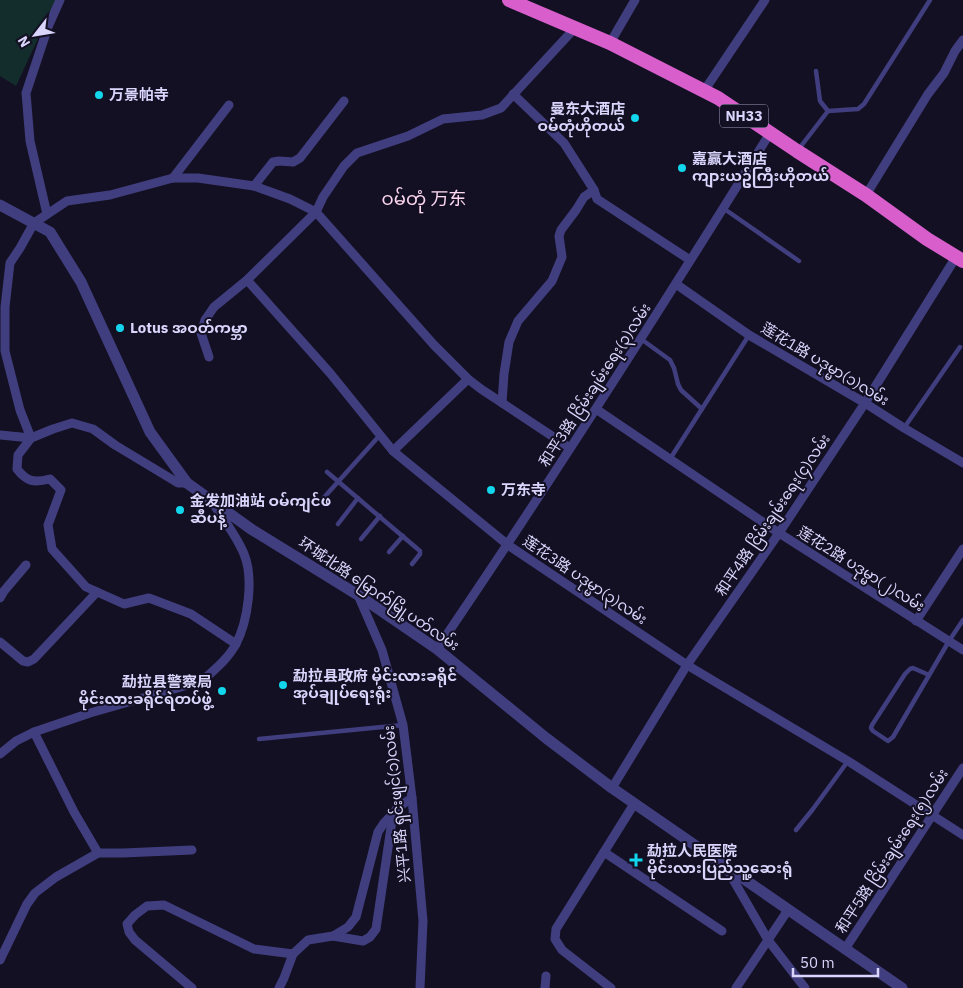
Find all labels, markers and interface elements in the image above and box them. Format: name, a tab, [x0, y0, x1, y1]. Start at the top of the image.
north arrow	[10, 10, 60, 60]
text: N	[14, 33, 34, 51]
place label: 万景帕寺	[109, 85, 169, 104]
marker: 万景帕寺	[93, 89, 105, 101]
place label: 曼东大酒店 ဝမ်တုံဟိုတယ်	[538, 99, 625, 138]
road number: NH33	[720, 104, 768, 128]
marker: 曼东大酒店 ဝမ်တုံဟိုတယ်	[629, 112, 641, 124]
place label: 嘉赢大酒店 ကျားယဥ်ကြီးဟိုတယ်	[692, 149, 829, 188]
marker: 嘉赢大酒店 ကျားယဥ်ကြီးဟိုတယ်	[676, 162, 688, 174]
district label: ဝမ်တုံ 万东	[382, 186, 466, 214]
street label: 和平3路 ငြိမ်းချမ်းရေး(၃)လမ်း	[534, 299, 657, 472]
place label: Lotus အဝတ်ကမ္ဘာ	[130, 318, 248, 340]
street label: 莲花1路 ပဒုမ္မာ(၁)လမ်း	[756, 318, 893, 412]
marker: Lotus အဝတ်ကမ္ဘာ	[114, 322, 126, 334]
street label: 和平4路 ငြိမ်းချမ်းရေး(၄)လမ်း	[711, 430, 837, 601]
place label: 万东寺	[501, 480, 546, 499]
marker: 万东寺	[485, 484, 497, 496]
place label: 金发加油站 ဝမ်ကျင်ဖ ဆီပန့်	[190, 491, 331, 530]
marker: 金发加油站 ဝမ်ကျင်ဖ ဆီပန့်	[174, 504, 186, 516]
street label: 莲花2路 ပဒုမ္မာ(၂)လမ်း	[792, 522, 928, 618]
street label: 莲花3路 ပဒုမ္မာ(၃)လမ်း	[518, 531, 651, 631]
street label: 环城北路 မြောက်မြို့ပတ်လမ်း	[294, 533, 463, 657]
place label: 勐拉县政府 မိုင်းလားခရိုင် အုပ်ချုပ်ရေးရုံး	[293, 666, 457, 705]
place label: 勐拉县警察局 မိုင်းလားခရိုင်ရဲတပ်ဖွဲ့	[78, 672, 214, 711]
marker: 勐拉县政府 မိုင်းလားခရိုင် အုပ်ချုပ်ရေးရုံး	[277, 679, 289, 691]
marker: 勐拉县警察局 မိုင်းလားခရိုင်ရဲတပ်ဖွဲ့	[216, 685, 228, 697]
street label: 兴平1路 ရှင်းဖျင်(၁)လမ်း	[379, 724, 417, 884]
street label: 和平5路 ငြိမ်းချမ်းရေး(၅)လမ်း	[831, 765, 955, 938]
place label: 勐拉人民医院 မိုင်းလားပြည်သူ့ဆေးရုံ	[647, 841, 792, 880]
marker: 勐拉人民医院 မိုင်းလားပြည်သူ့ဆေးရုံ	[629, 853, 643, 867]
scale bar	[793, 946, 878, 978]
text: 50 m	[800, 953, 835, 972]

